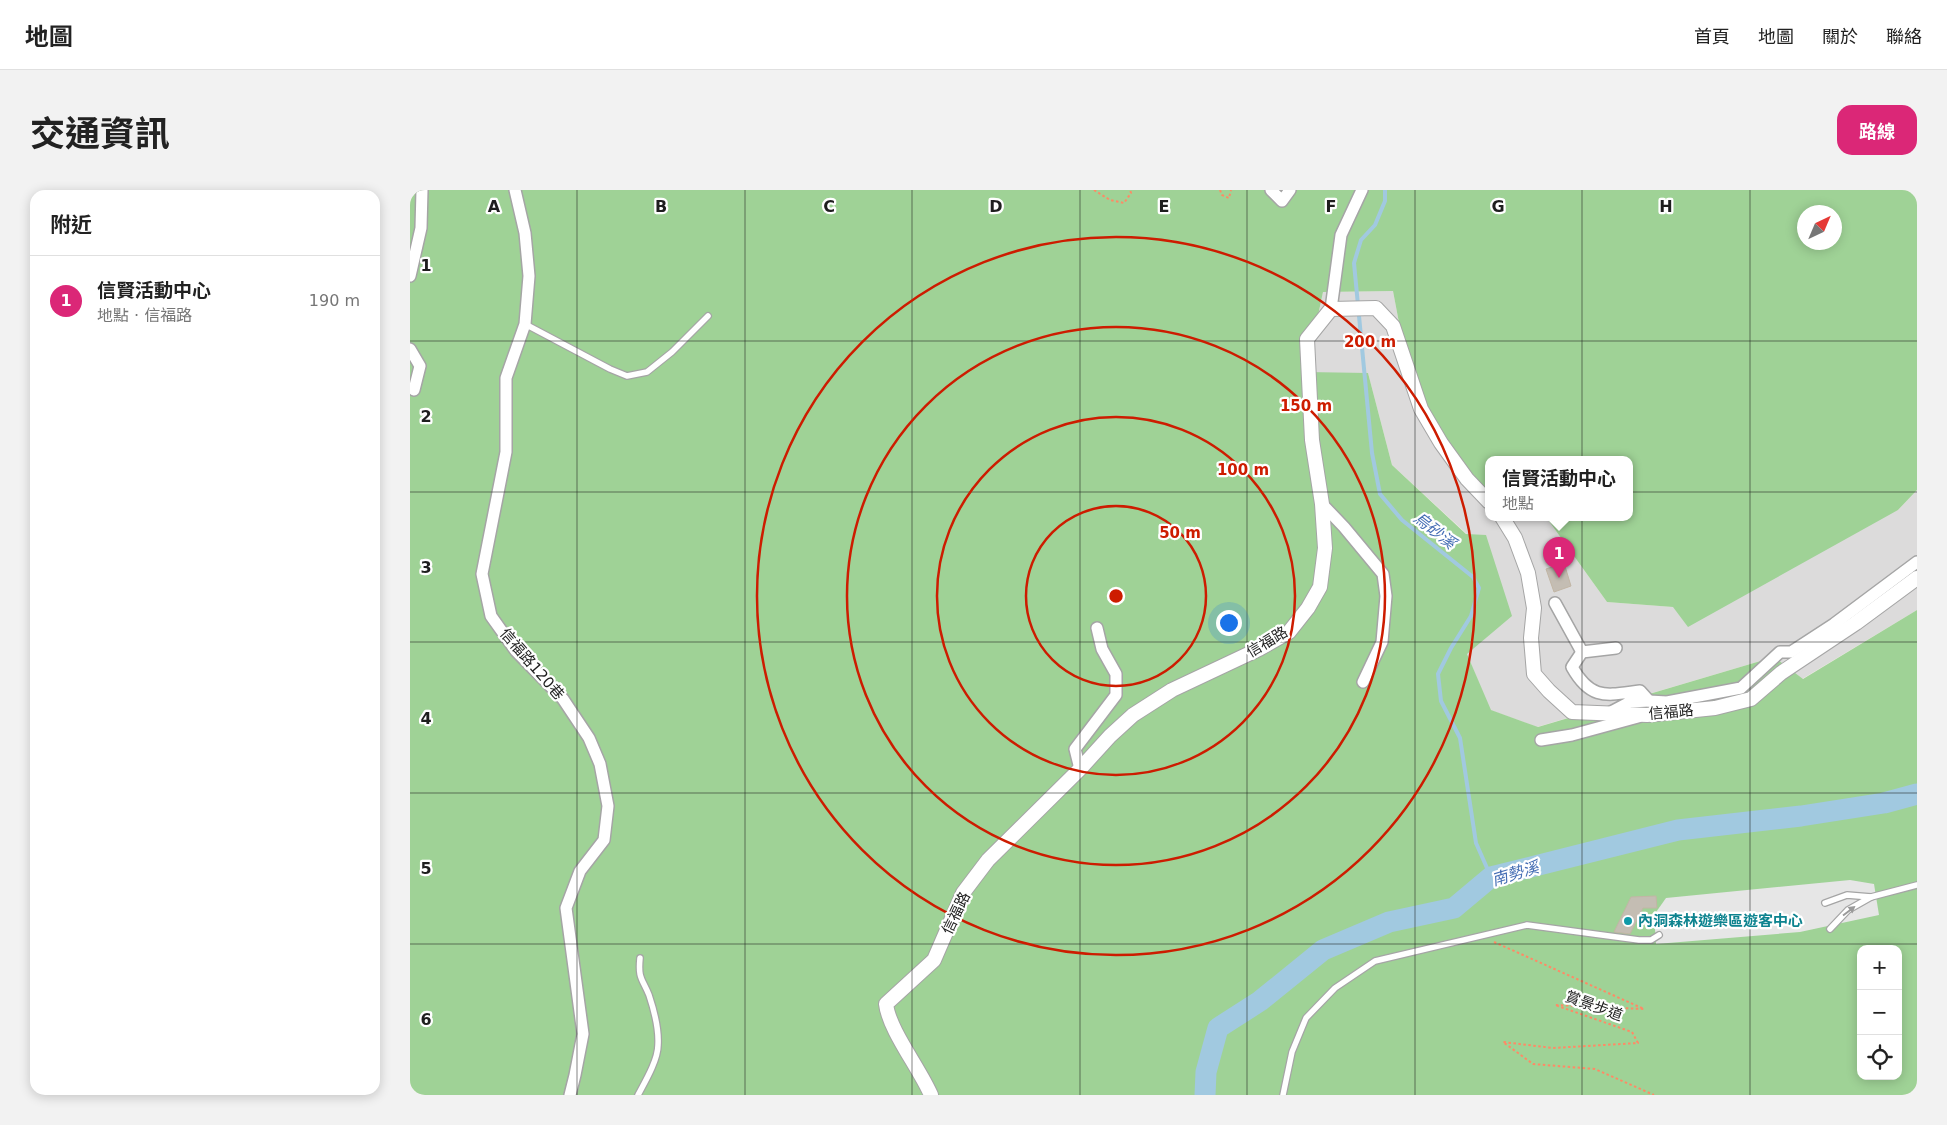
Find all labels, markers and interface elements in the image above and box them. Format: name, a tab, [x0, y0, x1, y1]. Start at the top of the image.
text: 地圖	[25, 23, 73, 51]
text: 首頁	[1694, 26, 1730, 47]
text: 地圖	[1758, 26, 1794, 47]
text: 關於	[1822, 26, 1858, 47]
text: 聯絡	[1886, 26, 1922, 47]
button: 路線	[1837, 105, 1917, 155]
text: 交通資訊	[30, 114, 170, 154]
text: A	[488, 197, 501, 216]
text: B	[655, 197, 667, 216]
text: C	[823, 197, 835, 216]
text: D	[989, 197, 1003, 216]
text: E	[1159, 197, 1169, 216]
text: F	[1326, 197, 1336, 216]
text: G	[1491, 197, 1505, 216]
text: H	[1659, 197, 1673, 216]
north arrow	[1797, 205, 1842, 250]
text: 附近	[50, 213, 92, 237]
text: 1	[420, 256, 432, 275]
text: 信賢活動中心	[97, 279, 211, 301]
text: 1	[60, 291, 72, 310]
text: 190 m	[309, 291, 360, 310]
text: 地點 · 信福路	[97, 306, 192, 325]
text: 200 m	[1344, 333, 1396, 351]
text: 150 m	[1280, 397, 1332, 415]
text: 2	[420, 407, 432, 426]
popup	[1485, 456, 1633, 521]
text: 100 m	[1217, 461, 1269, 479]
text: 信賢活動中心	[1502, 467, 1616, 489]
text: 地點	[1502, 494, 1534, 513]
water label: 烏砂溪	[1410, 508, 1461, 554]
text: 50 m	[1159, 524, 1201, 542]
pin: 1	[1543, 537, 1575, 578]
text: 3	[420, 558, 432, 577]
centre of rings	[1107, 587, 1125, 605]
your location	[1216, 610, 1242, 636]
street label: 信福路	[1243, 623, 1291, 661]
street label: 信福路120巷	[496, 625, 568, 703]
street label: 信福路	[1648, 701, 1694, 723]
text: 4	[420, 709, 432, 728]
water label: 南勢溪	[1489, 857, 1543, 890]
text: 5	[420, 859, 432, 878]
street label: 信福路	[938, 889, 974, 937]
one-way arrow	[1842, 905, 1855, 916]
place label: 內洞森林遊樂區遊客中心	[1638, 912, 1803, 930]
marker: 內洞森林遊樂區遊客中心	[1622, 915, 1634, 927]
map controls	[1857, 945, 1902, 1080]
button: +	[1857, 945, 1902, 990]
street label: 賞景步道	[1563, 987, 1625, 1025]
button: −	[1857, 990, 1902, 1035]
text: 6	[420, 1010, 432, 1029]
button: locate	[1857, 1035, 1902, 1080]

